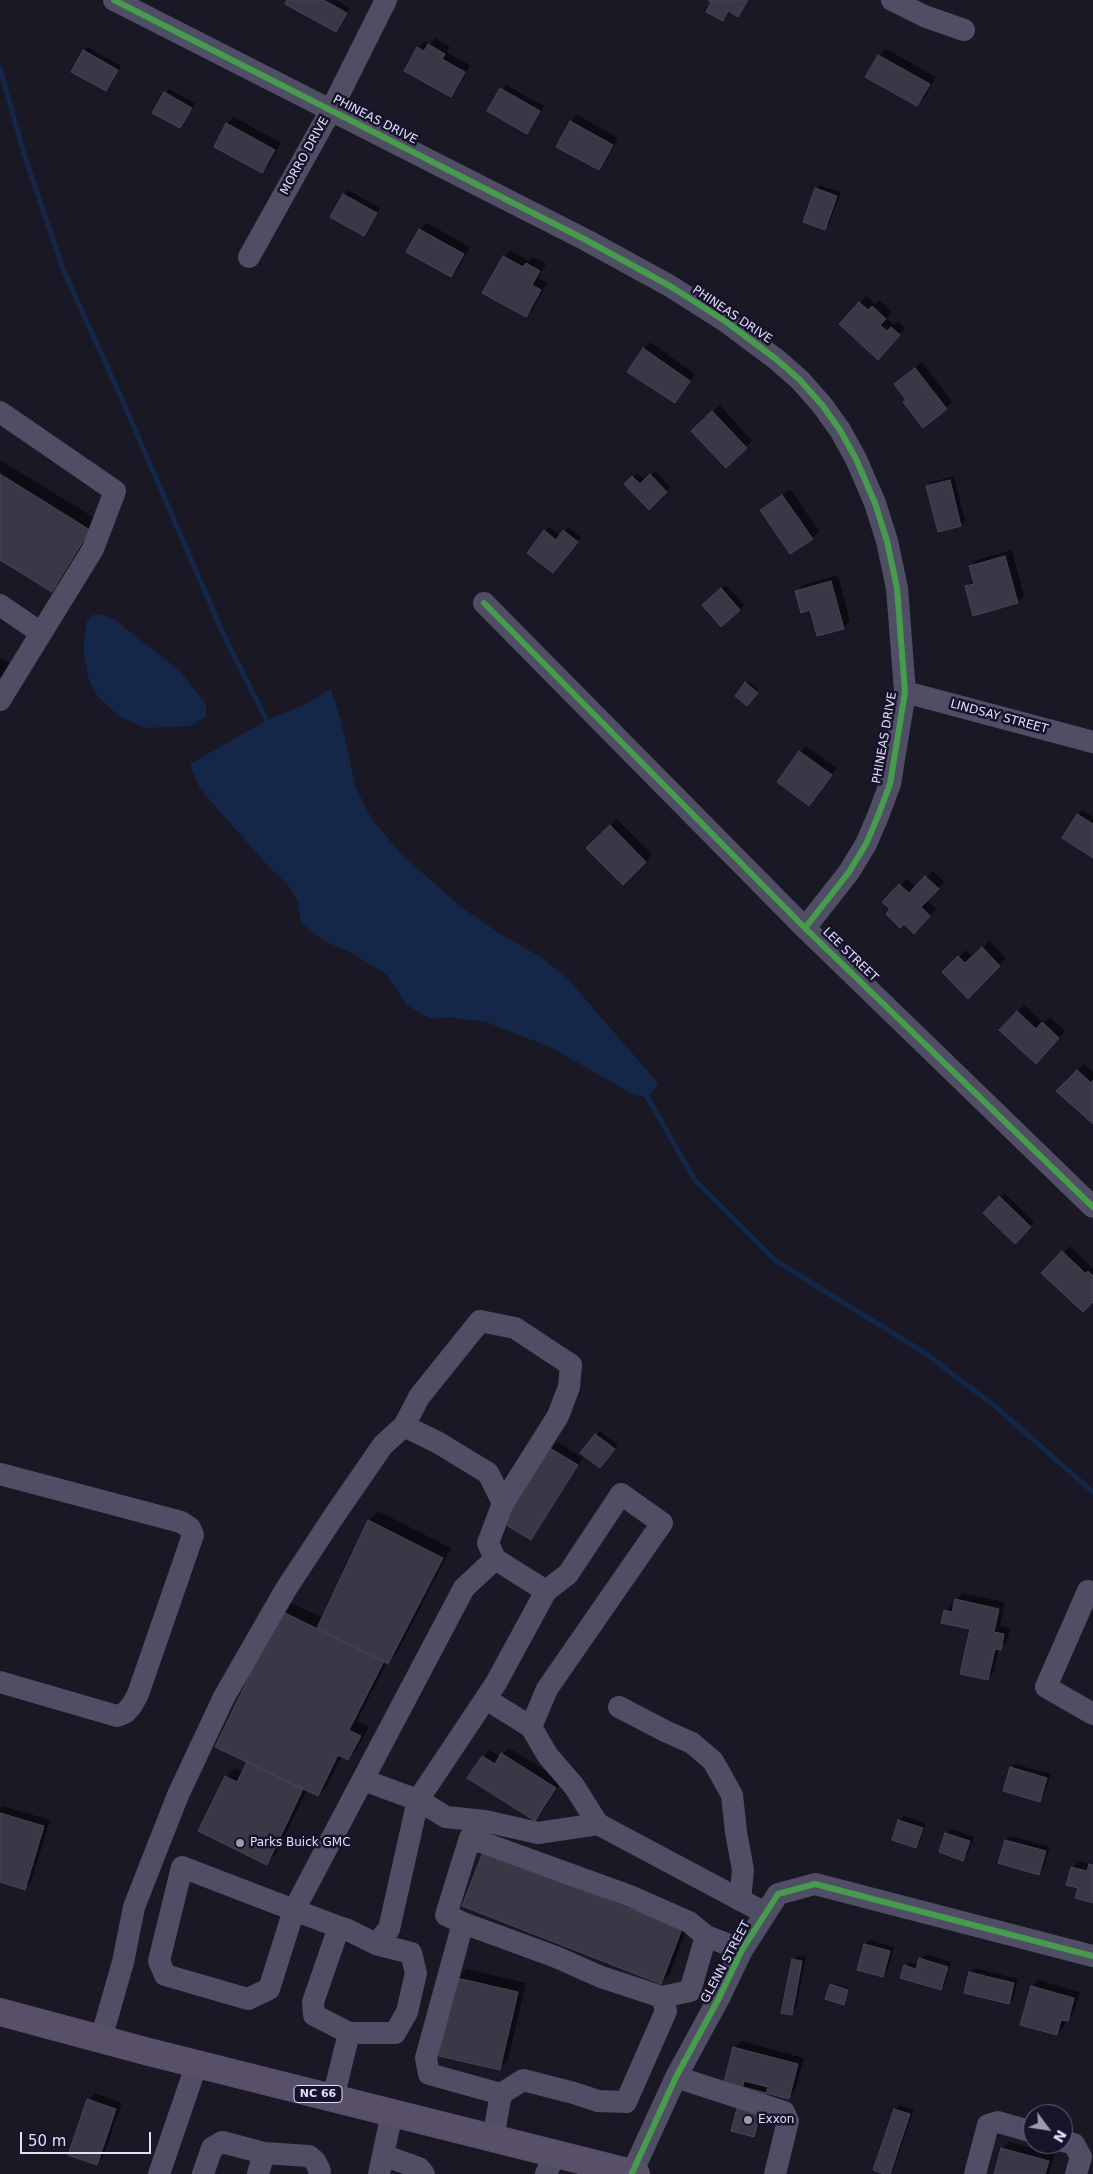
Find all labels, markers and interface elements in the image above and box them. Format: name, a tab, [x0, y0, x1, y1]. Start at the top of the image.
street label: PHINEAS DRIVE	[330, 92, 420, 148]
street label: MORRO DRIVE	[278, 115, 332, 197]
street label: PHINEAS DRIVE	[689, 283, 775, 347]
street label: PHINEAS DRIVE	[870, 691, 900, 785]
street label: LINDSAY STREET	[949, 697, 1049, 737]
street label: LEE STREET	[819, 925, 881, 985]
place label: Parks Buick GMC	[250, 1836, 351, 1850]
marker: Parks Buick GMC	[234, 1837, 246, 1849]
street label: GLENN STREET	[698, 1918, 754, 2006]
road number: NC 66	[294, 2086, 342, 2102]
north arrow	[1023, 2104, 1073, 2154]
place label: Exxon	[758, 2113, 794, 2127]
marker: Exxon	[742, 2114, 754, 2126]
scale bar	[22, 2122, 154, 2154]
text: N	[1050, 2127, 1070, 2145]
text: 50 m	[28, 2132, 66, 2150]

